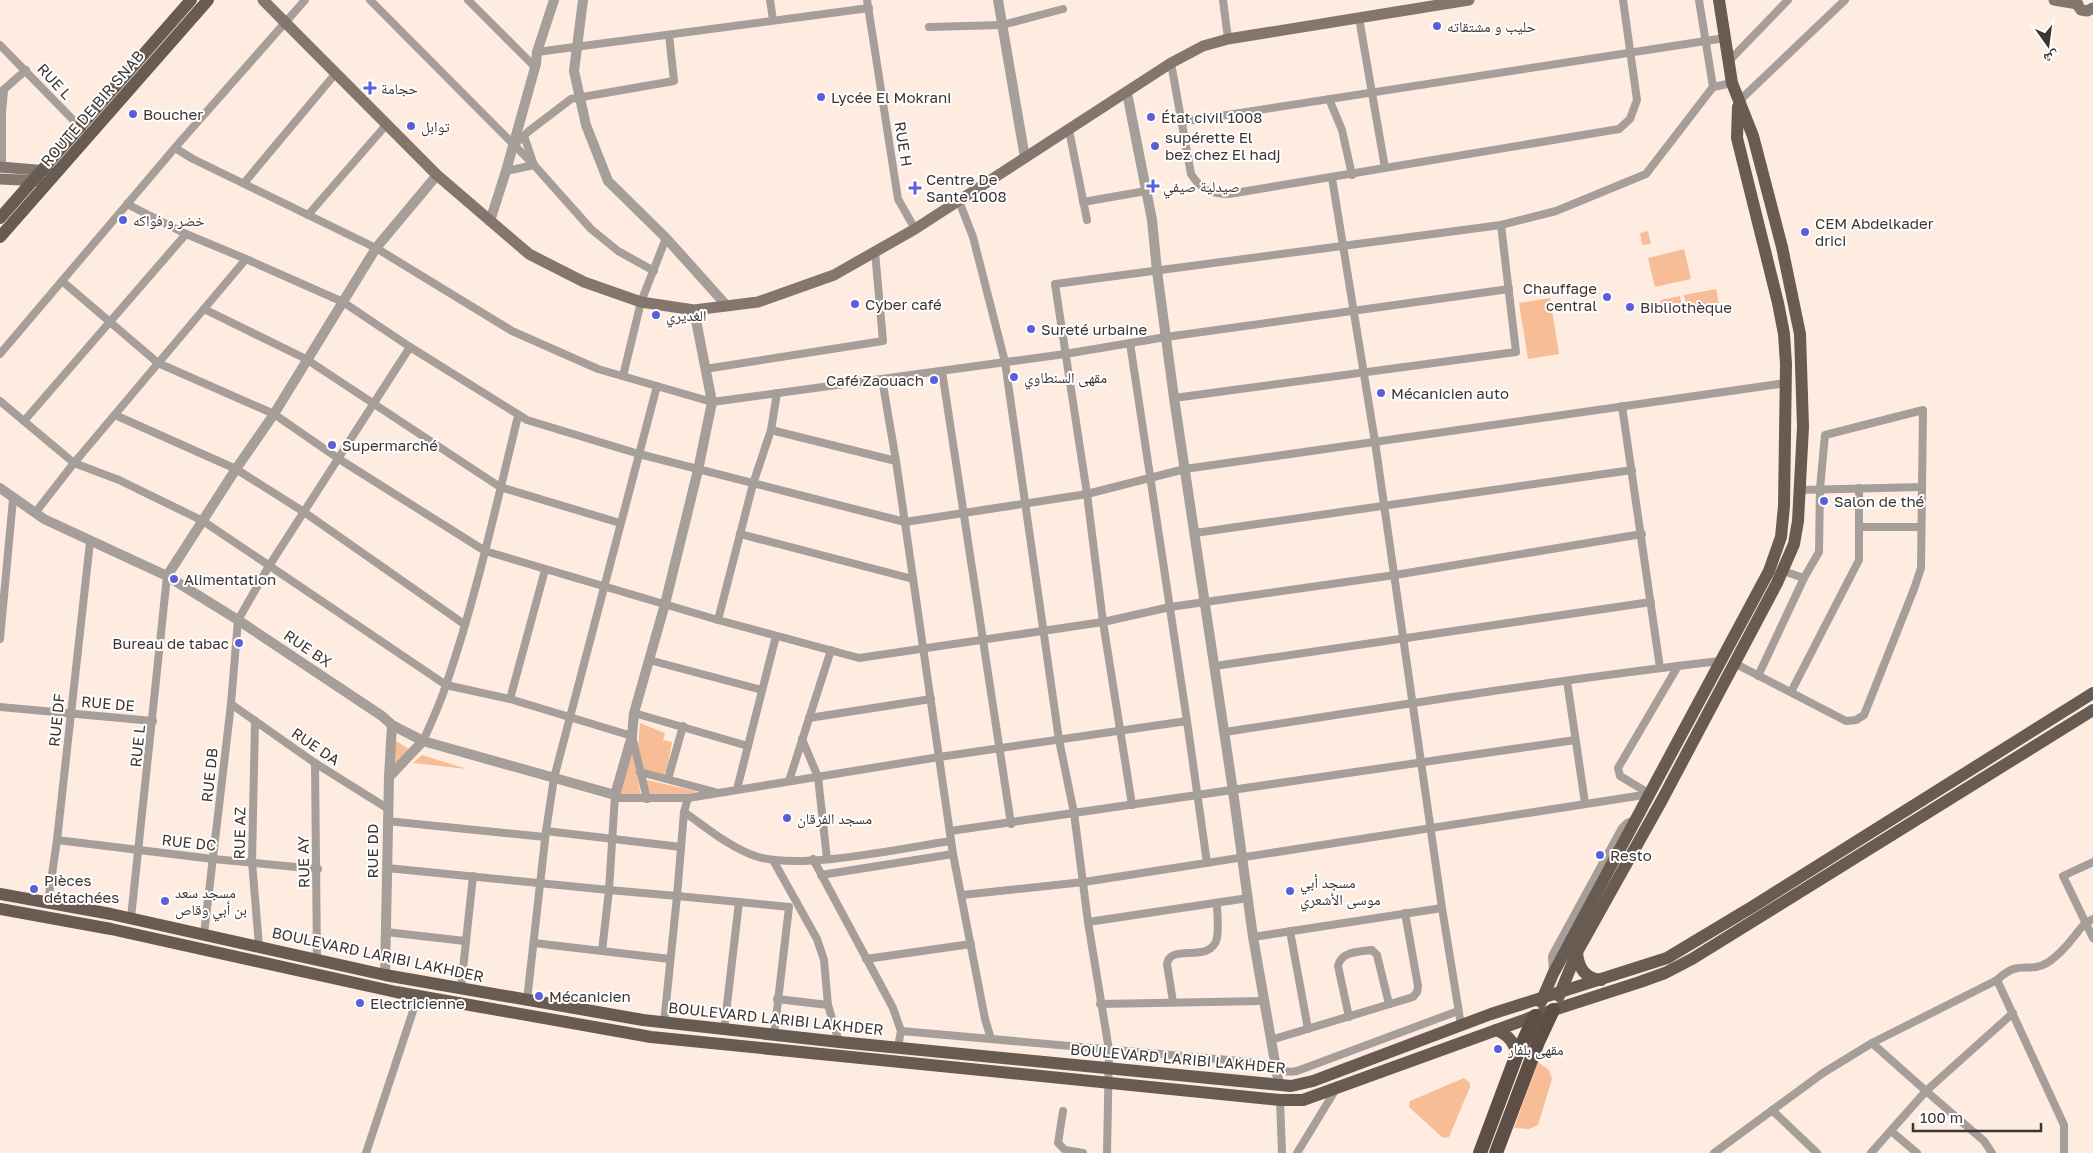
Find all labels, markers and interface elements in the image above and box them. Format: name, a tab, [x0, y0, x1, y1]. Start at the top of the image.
place label: حليب و مشتقاته	[1447, 17, 1537, 36]
marker: حليب و مشتقاته	[1431, 20, 1443, 32]
north arrow	[2023, 20, 2073, 70]
street label: ROUTE DE BIR SNAB	[37, 46, 147, 170]
text: ش	[2042, 47, 2061, 68]
street label: RUE L	[34, 59, 76, 103]
place label: حجامة	[381, 79, 418, 97]
marker: حجامة	[363, 81, 377, 95]
place label: Lycée El Mokrani	[831, 88, 951, 106]
marker: Lycée El Mokrani	[815, 91, 827, 103]
place label: Boucher	[143, 105, 203, 123]
marker: Boucher	[127, 108, 139, 120]
place label: État civil 1008	[1161, 108, 1262, 126]
marker: État civil 1008	[1145, 111, 1157, 123]
place label: توابل	[421, 117, 450, 137]
marker: توابل	[405, 120, 417, 132]
street label: RUE H	[892, 120, 916, 168]
place label: supérette El bez chez El hadj	[1165, 128, 1280, 163]
marker: supérette El bez chez El hadj	[1149, 140, 1161, 152]
place label: Centre De Sante 1008	[926, 170, 1007, 205]
place label: صيدلية صيفي	[1163, 177, 1240, 199]
marker: صيدلية صيفي	[1147, 180, 1159, 192]
marker: Centre De Sante 1008	[908, 181, 922, 195]
place label: خضر و فواكه	[133, 211, 205, 230]
marker: خضر و فواكه	[117, 214, 129, 226]
place label: CEM Abdelkader drici	[1815, 214, 1934, 249]
marker: CEM Abdelkader drici	[1799, 226, 1811, 238]
place label: Chauffage central	[1523, 279, 1597, 314]
marker: Chauffage central	[1601, 291, 1613, 303]
place label: Cyber café	[865, 295, 942, 313]
marker: Cyber café	[849, 298, 861, 310]
place label: Bibliothèque	[1640, 298, 1732, 316]
marker: Bibliothèque	[1624, 301, 1636, 313]
place label: الغديري	[666, 306, 707, 328]
marker: الغديري	[650, 309, 662, 321]
place label: Sureté urbaine	[1041, 320, 1147, 338]
marker: Sureté urbaine	[1025, 323, 1037, 335]
place label: مقهى السنطاوي	[1024, 368, 1107, 390]
place label: Café Zaouach	[826, 371, 924, 389]
marker: مقهى السنطاوي	[1008, 371, 1020, 383]
marker: Café Zaouach	[928, 374, 940, 386]
place label: Mécanicien auto	[1391, 384, 1509, 402]
marker: Mécanicien auto	[1375, 387, 1387, 399]
place label: Supermarché	[342, 436, 438, 454]
marker: Supermarché	[326, 439, 338, 451]
place label: Salon de thé	[1834, 492, 1925, 510]
marker: Salon de thé	[1818, 495, 1830, 507]
place label: Alimentation	[184, 570, 276, 588]
marker: Alimentation	[168, 573, 180, 585]
street label: RUE BX	[281, 626, 335, 670]
place label: Bureau de tabac	[112, 634, 229, 652]
marker: Bureau de tabac	[233, 637, 245, 649]
street label: RUE DF	[44, 692, 68, 747]
street label: RUE DE	[81, 692, 135, 714]
street label: RUE DA	[289, 723, 343, 769]
street label: RUE L	[126, 724, 148, 768]
street label: RUE DB	[197, 747, 221, 803]
street label: RUE AZ	[230, 806, 248, 860]
place label: مسجد الفرقان	[797, 809, 872, 829]
marker: مسجد الفرقان	[781, 812, 793, 824]
street label: RUE DD	[363, 824, 381, 878]
street label: RUE DC	[161, 830, 217, 854]
street label: RUE AY	[294, 835, 312, 888]
place label: Resto	[1610, 846, 1652, 864]
marker: Resto	[1594, 849, 1606, 861]
place label: Pièces détachées	[44, 871, 119, 906]
place label: مسجد أبي موسى الأشعري	[1300, 873, 1381, 912]
marker: Pièces détachées	[28, 883, 40, 895]
place label: مسجد سعد بن أبي وقاص	[175, 883, 247, 922]
marker: مسجد أبي موسى الأشعري	[1284, 885, 1296, 897]
marker: مسجد سعد بن أبي وقاص	[159, 895, 171, 907]
street label: BOULEVARD LARIBI LAKHDER	[270, 923, 486, 985]
place label: Mécanicien	[549, 987, 631, 1005]
marker: Mécanicien	[533, 990, 545, 1002]
place label: Electricienne	[370, 994, 465, 1012]
marker: Electricienne	[354, 997, 366, 1009]
street label: BOULEVARD LARIBI LAKHDER	[668, 998, 884, 1038]
street label: BOULEVARD LARIBI LAKHDER	[1070, 1040, 1286, 1076]
place label: مقهى بلفار	[1507, 1040, 1564, 1060]
marker: مقهى بلفار	[1492, 1043, 1504, 1055]
scale bar	[1913, 1100, 2040, 1132]
text: 100 m	[1920, 1108, 1963, 1126]

